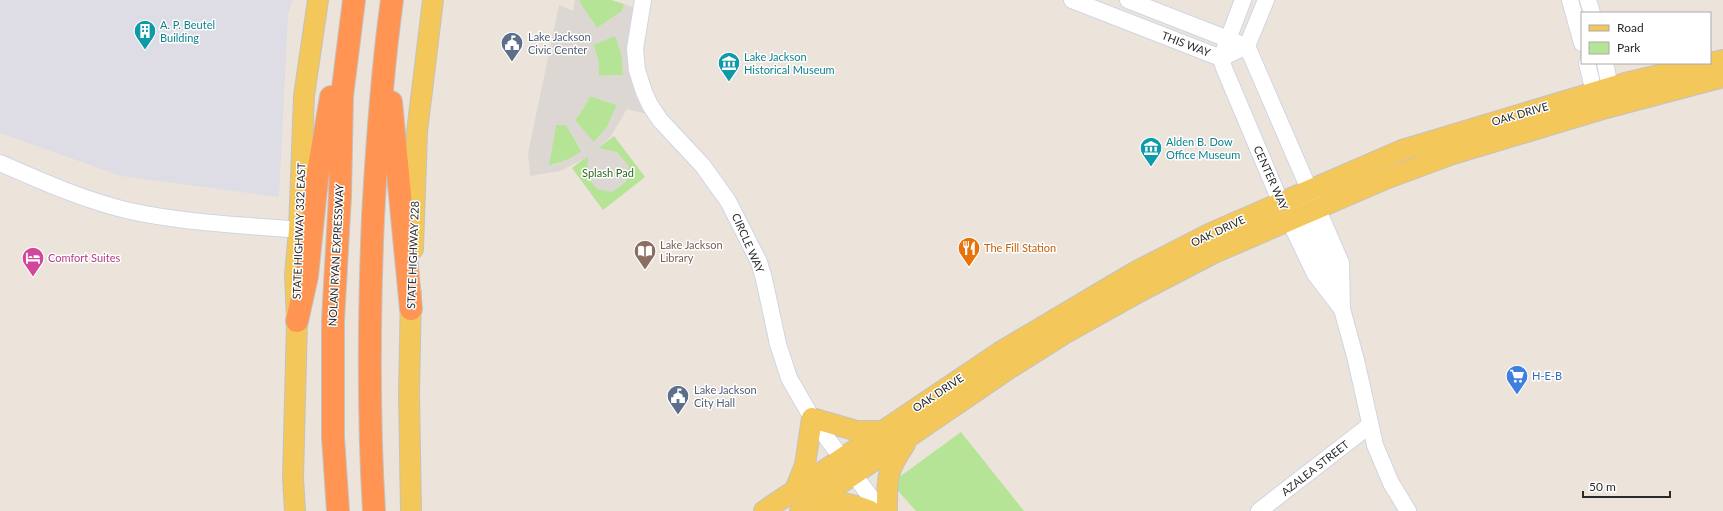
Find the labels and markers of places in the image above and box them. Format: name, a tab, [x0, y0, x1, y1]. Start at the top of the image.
building icon: A. P. Beutel Building	[132, 18, 158, 51]
place label: A. P. Beutel Building	[160, 18, 215, 44]
public building icon: Lake Jackson Civic Center	[499, 30, 525, 63]
place label: Lake Jackson Civic Center	[528, 30, 591, 56]
museum icon: Lake Jackson Historical Museum	[716, 50, 742, 83]
place label: Lake Jackson Historical Museum	[744, 50, 835, 76]
museum icon: Alden B. Dow Office Museum	[1138, 135, 1164, 168]
place label: Alden B. Dow Office Museum	[1166, 135, 1240, 161]
restaurant icon: The Fill Station	[956, 235, 982, 268]
library icon: Lake Jackson Library	[632, 238, 658, 271]
place label: Lake Jackson Library	[660, 238, 723, 264]
place label: The Fill Station	[984, 241, 1056, 254]
hotel icon: Comfort Suites	[20, 245, 46, 278]
place label: Comfort Suites	[48, 251, 120, 264]
supermarket icon: H-E-B	[1504, 363, 1530, 396]
place label: H-E-B	[1532, 369, 1562, 382]
public building icon: Lake Jackson City Hall	[665, 383, 691, 416]
place label: Lake Jackson City Hall	[694, 383, 757, 409]

